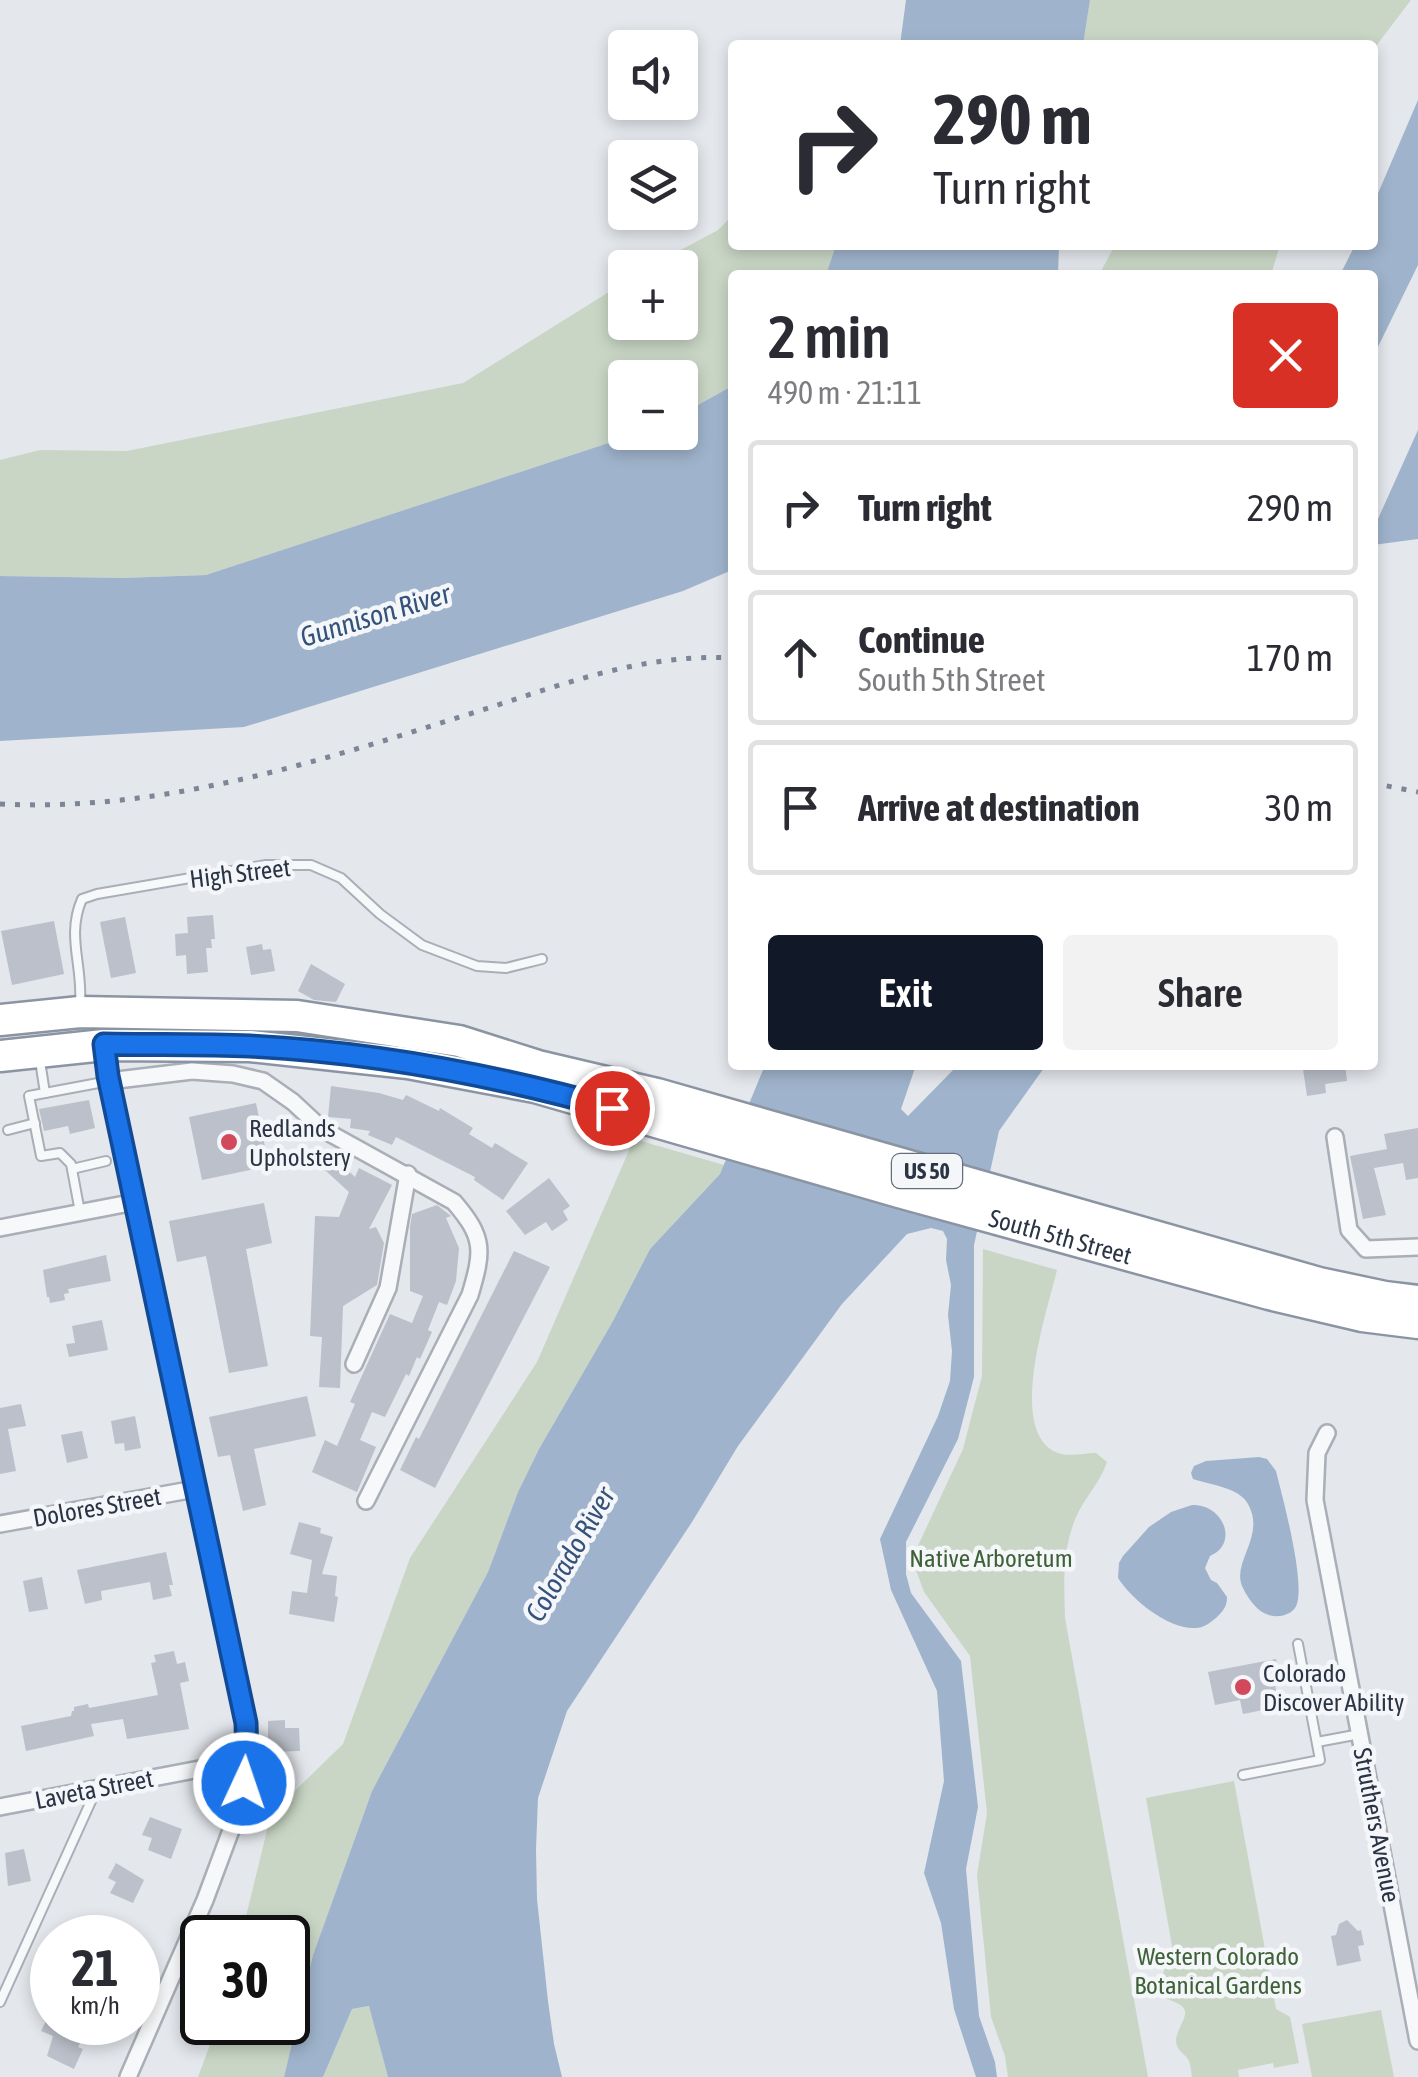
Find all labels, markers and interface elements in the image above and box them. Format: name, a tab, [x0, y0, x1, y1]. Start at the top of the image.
map controls	[608, 30, 698, 450]
button: sound	[608, 30, 698, 120]
text: 290 m	[933, 79, 1092, 159]
icon: right	[768, 80, 898, 210]
button: layers	[608, 140, 698, 230]
text: Turn right	[933, 162, 1091, 214]
button: +	[608, 250, 698, 340]
text: 2 min	[768, 302, 891, 371]
button: close	[1233, 303, 1338, 408]
button: −	[608, 360, 698, 450]
text: 490 m · 21:11	[768, 374, 922, 411]
icon: right	[773, 480, 828, 535]
text: Turn right	[858, 486, 992, 529]
text: 290 m	[1247, 486, 1333, 529]
water label: Gunnison River	[296, 577, 455, 653]
text: Continue	[858, 618, 985, 661]
icon: ahead	[773, 630, 828, 685]
text: 170 m	[1247, 636, 1333, 679]
text: South 5th Street	[858, 661, 1045, 698]
icon: arrive	[773, 780, 828, 835]
text: Arrive at destination	[858, 786, 1140, 829]
text: 30 m	[1265, 786, 1333, 829]
street label: High Street	[188, 853, 292, 893]
button: Exit	[768, 935, 1043, 1050]
button: Share	[1063, 935, 1338, 1050]
pin	[570, 1066, 655, 1151]
icon: arrive	[585, 1081, 640, 1136]
place label: Redlands Upholstery	[249, 1114, 351, 1171]
marker: Redlands Upholstery	[218, 1131, 240, 1153]
road number: US 50	[892, 1154, 962, 1188]
street label: South 5th Street	[986, 1204, 1135, 1269]
water label: Colorado River	[519, 1480, 622, 1627]
street label: Dolores Street	[31, 1482, 163, 1532]
park label: Native Arboretum	[909, 1544, 1073, 1572]
place label: Colorado Discover Ability	[1263, 1659, 1404, 1716]
marker: Colorado Discover Ability	[1232, 1676, 1254, 1698]
position arrow	[192, 1731, 296, 1835]
street label: Struthers Avenue	[1348, 1745, 1406, 1905]
street label: Laveta Street	[33, 1764, 155, 1814]
speed limit sign: 30	[180, 1915, 310, 2045]
text: 21	[71, 1939, 118, 1997]
park label: Western Colorado Botanical Gardens	[1134, 1942, 1302, 1999]
text: km/h	[70, 1991, 120, 2019]

